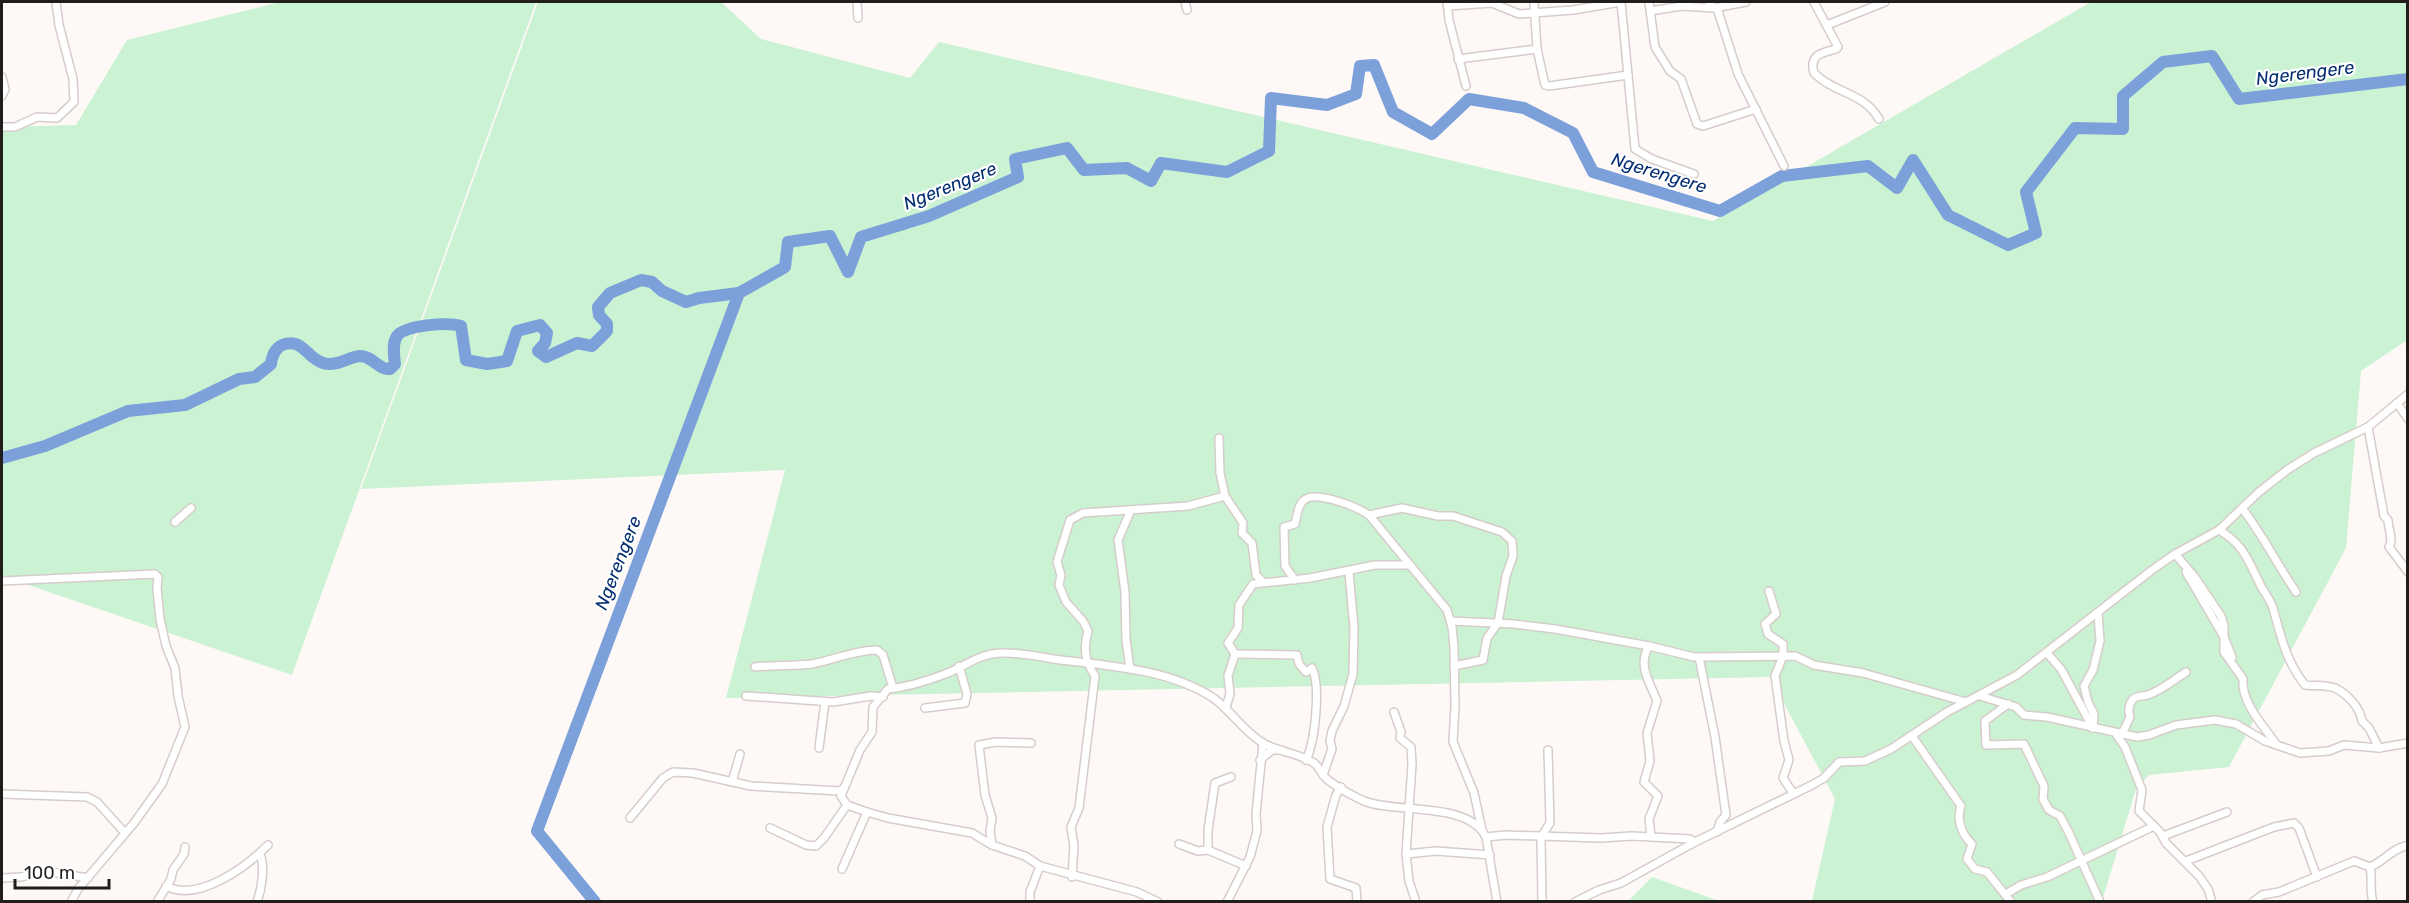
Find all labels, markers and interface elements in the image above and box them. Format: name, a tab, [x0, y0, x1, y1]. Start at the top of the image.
water label: Ngerengere	[2255, 56, 2355, 90]
water label: Ngerengere	[1609, 148, 1709, 198]
water label: Ngerengere	[900, 157, 1000, 215]
water label: Ngerengere	[590, 513, 646, 613]
scale bar	[15, 852, 110, 890]
text: 100 m	[24, 862, 75, 884]

